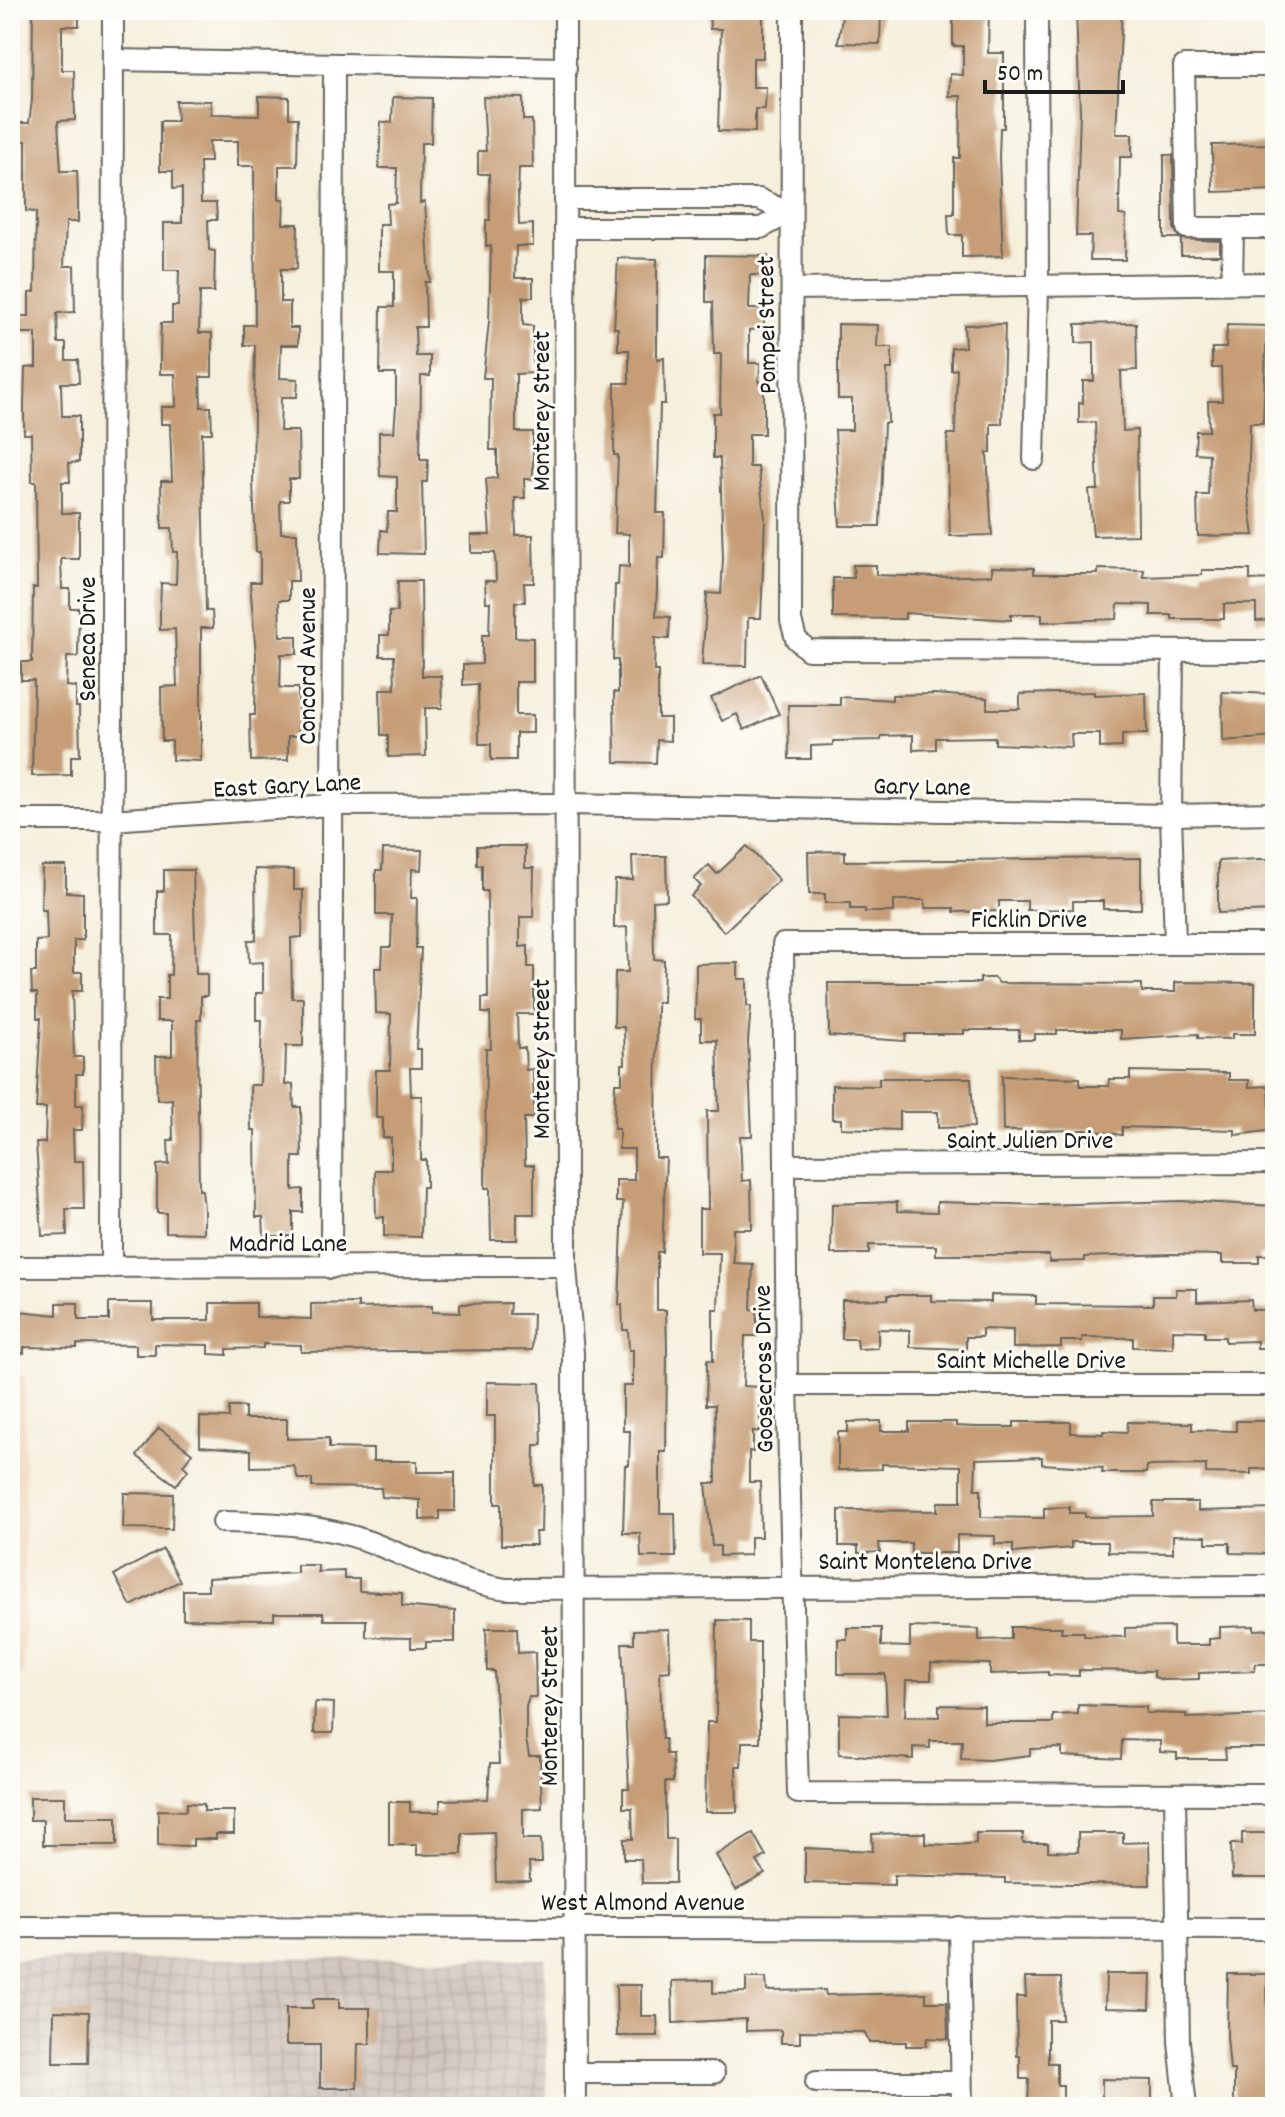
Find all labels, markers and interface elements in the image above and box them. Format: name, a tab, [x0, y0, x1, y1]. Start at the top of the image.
scale bar	[985, 44, 1123, 94]
text: 50 m	[997, 58, 1043, 92]
street label: Pompei Street	[749, 255, 788, 395]
street label: Monterey Street	[525, 330, 562, 491]
street label: Seneca Drive	[71, 576, 108, 702]
street label: Concord Avenue	[291, 587, 328, 745]
street label: East Gary Lane	[212, 765, 362, 810]
street label: Gary Lane	[873, 769, 971, 808]
street label: Ficklin Drive	[971, 903, 1087, 940]
street label: Monterey Street	[525, 978, 562, 1139]
street label: Saint Julien Drive	[946, 1124, 1114, 1161]
street label: Madrid Lane	[229, 1227, 347, 1264]
street label: Goosecross Drive	[746, 1284, 785, 1453]
street label: Saint Michelle Drive	[936, 1344, 1126, 1381]
street label: Saint Montelena Drive	[818, 1545, 1032, 1582]
street label: Monterey Street	[533, 1625, 570, 1786]
street label: West Almond Avenue	[541, 1886, 745, 1923]

